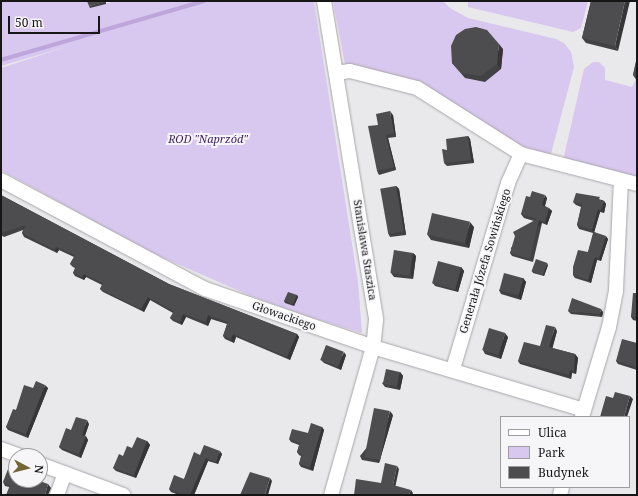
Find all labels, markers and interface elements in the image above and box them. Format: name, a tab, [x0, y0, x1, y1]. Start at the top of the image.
scale bar	[10, 8, 102, 34]
text: 50 m	[15, 14, 43, 31]
park label: ROD "Naprzód"	[168, 132, 248, 146]
street label: Generała Józefa Sowińskiego	[457, 187, 513, 335]
street label: Stanisława Staszica	[351, 199, 379, 301]
street label: Głowackiego	[250, 299, 318, 333]
legend	[500, 416, 630, 488]
text: Ulica	[538, 424, 567, 441]
text: Park	[538, 444, 565, 461]
north arrow	[8, 448, 48, 488]
text: N	[31, 464, 47, 475]
text: Budynek	[538, 464, 589, 481]

